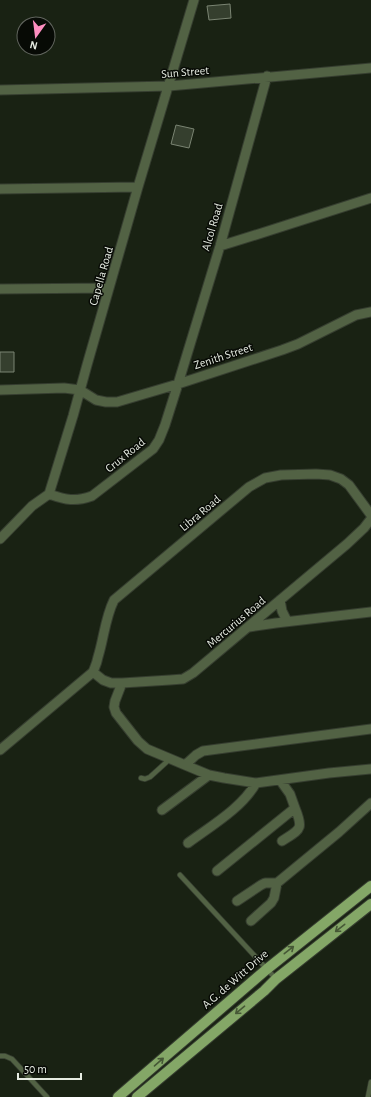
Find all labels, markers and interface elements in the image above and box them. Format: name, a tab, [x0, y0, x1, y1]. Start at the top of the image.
north arrow	[16, 16, 56, 56]
text: N	[29, 39, 39, 51]
street label: Sun Street	[161, 64, 210, 80]
street label: Alcol Road	[199, 202, 225, 252]
street label: Capella Road	[87, 245, 115, 307]
street label: Zenith Street	[192, 341, 254, 371]
street label: Crux Road	[103, 436, 147, 474]
street label: Libra Road	[177, 493, 223, 533]
street label: Mercurius Road	[204, 594, 268, 650]
one-way arrow	[335, 924, 346, 932]
one-way arrow	[284, 946, 295, 955]
street label: A.G. de Witt Drive	[200, 947, 270, 1011]
one-way arrow	[235, 1006, 245, 1015]
scale bar	[18, 1055, 81, 1081]
one-way arrow	[153, 1058, 164, 1067]
text: 50 m	[24, 1063, 47, 1075]

